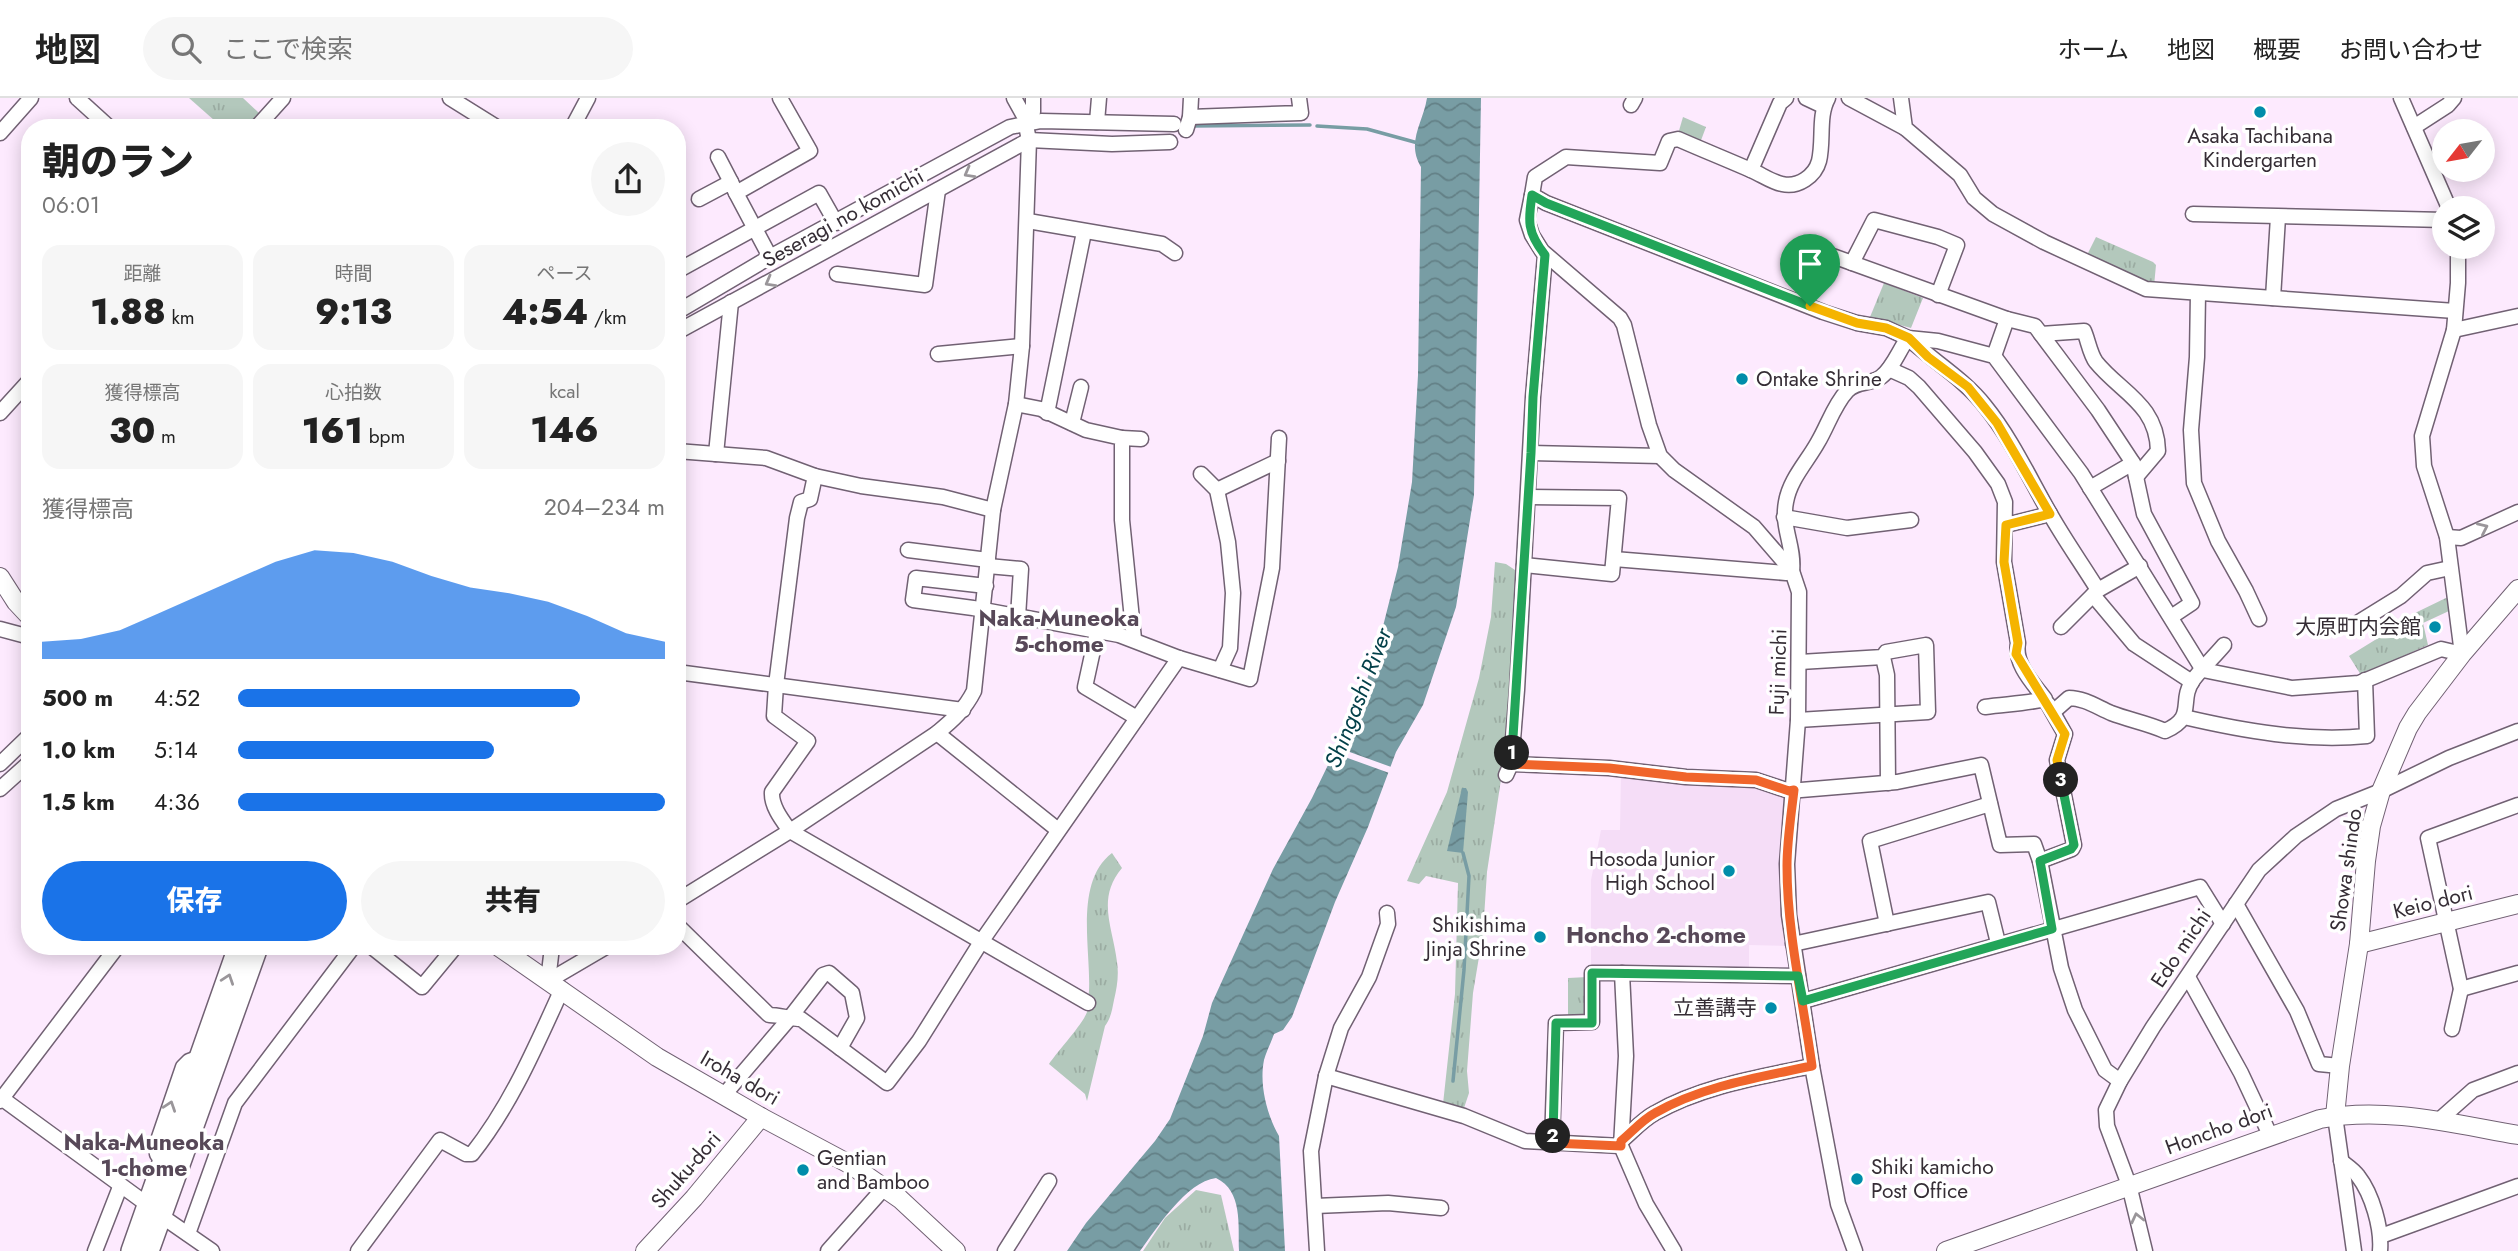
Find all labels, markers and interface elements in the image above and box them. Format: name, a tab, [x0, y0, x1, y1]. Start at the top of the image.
search box	[143, 17, 633, 80]
text: 地図	[35, 26, 101, 73]
icon: search	[167, 29, 205, 67]
text: ここで検索	[223, 30, 353, 68]
text: ホーム	[2058, 32, 2129, 67]
text: 地図	[2167, 32, 2215, 67]
text: 概要	[2253, 32, 2301, 67]
text: お問い合わせ	[2339, 32, 2483, 67]
marker: Asaka Tachibana Kindergarten	[2252, 104, 2268, 120]
north arrow	[2432, 119, 2496, 182]
map controls	[2432, 119, 2495, 259]
place label: Asaka Tachibana Kindergarten	[2187, 121, 2333, 175]
text: 朝のラン	[42, 134, 194, 189]
button: share	[591, 142, 665, 216]
street label: Seseragi no komichi	[757, 161, 929, 275]
one-way arrow	[964, 165, 977, 178]
text: 06:01	[42, 188, 100, 222]
button: layers	[2432, 196, 2495, 259]
pin	[1780, 234, 1840, 306]
icon: arrive	[1791, 245, 1829, 283]
text: 距離	[123, 260, 162, 287]
text: 時間	[334, 260, 373, 287]
text: ペース	[536, 260, 593, 287]
one-way arrow	[764, 273, 777, 287]
text: 1.88	[90, 287, 166, 337]
text: 9:13	[315, 287, 392, 337]
text: 4:54	[502, 287, 588, 337]
text: km	[166, 304, 195, 331]
text: /km	[588, 304, 627, 331]
place label: Ontake Shrine	[1756, 364, 1882, 394]
marker: Ontake Shrine	[1734, 371, 1750, 387]
text: kcal	[549, 378, 580, 405]
text: 獲得標高	[104, 379, 181, 406]
text: 心拍数	[325, 379, 382, 406]
text: 146	[530, 405, 599, 455]
text: 30	[109, 406, 155, 456]
text: 161	[302, 406, 363, 456]
text: m	[155, 423, 176, 450]
text: bpm	[363, 423, 405, 450]
text: 204–234 m	[544, 490, 665, 524]
text: 獲得標高	[42, 492, 134, 526]
one-way arrow	[2476, 522, 2488, 536]
district label: Naka-Muneoka 5-chome	[979, 601, 1139, 661]
place label: 大原町内会館	[2295, 612, 2421, 642]
marker: 大原町内会館	[2427, 619, 2443, 635]
water label: Shingashi River	[1316, 622, 1401, 773]
street label: Fuji michi	[1762, 628, 1794, 716]
text: 500 m	[42, 681, 113, 715]
text: 4:52	[154, 681, 200, 715]
text: 1.0 km	[42, 733, 115, 767]
text: 5:14	[154, 733, 198, 767]
pin: 1	[1494, 736, 1530, 770]
text: 1	[1507, 739, 1516, 766]
pin: 3	[2044, 762, 2078, 798]
text: 3	[2055, 766, 2066, 793]
text: 1.5 km	[42, 785, 115, 819]
text: 4:36	[154, 785, 200, 819]
street label: Showa shindo	[2323, 807, 2369, 933]
place label: Hosoda Junior High School	[1589, 844, 1716, 898]
button: 保存	[42, 861, 347, 941]
button: 共有	[361, 861, 665, 941]
marker: Hosoda Junior High School	[1721, 863, 1737, 879]
street label: Keio dori	[2390, 878, 2476, 926]
street label: Edo michi	[2143, 902, 2219, 994]
place label: Shikishima Jinja Shrine	[1423, 910, 1526, 964]
district label: Honcho 2-chome	[1566, 918, 1746, 952]
marker: Shikishima Jinja Shrine	[1532, 929, 1548, 945]
one-way arrow	[220, 973, 234, 985]
place label: 立善講寺	[1673, 993, 1757, 1023]
marker: 立善講寺	[1763, 1000, 1779, 1016]
street label: Iroha dori	[695, 1043, 785, 1113]
street label: Honcho dori	[2161, 1096, 2277, 1162]
one-way arrow	[162, 1100, 176, 1112]
pin: 2	[1536, 1118, 1570, 1154]
text: 2	[1546, 1122, 1559, 1149]
district label: Naka-Muneoka 1-chome	[64, 1125, 224, 1185]
street label: Shuku-dori	[644, 1125, 728, 1215]
place label: Gentian and Bamboo	[817, 1143, 930, 1197]
place label: Shiki kamicho Post Office	[1871, 1152, 1994, 1206]
marker: Gentian and Bamboo	[795, 1162, 811, 1178]
marker: Shiki kamicho Post Office	[1849, 1171, 1865, 1187]
one-way arrow	[2131, 1212, 2145, 1224]

